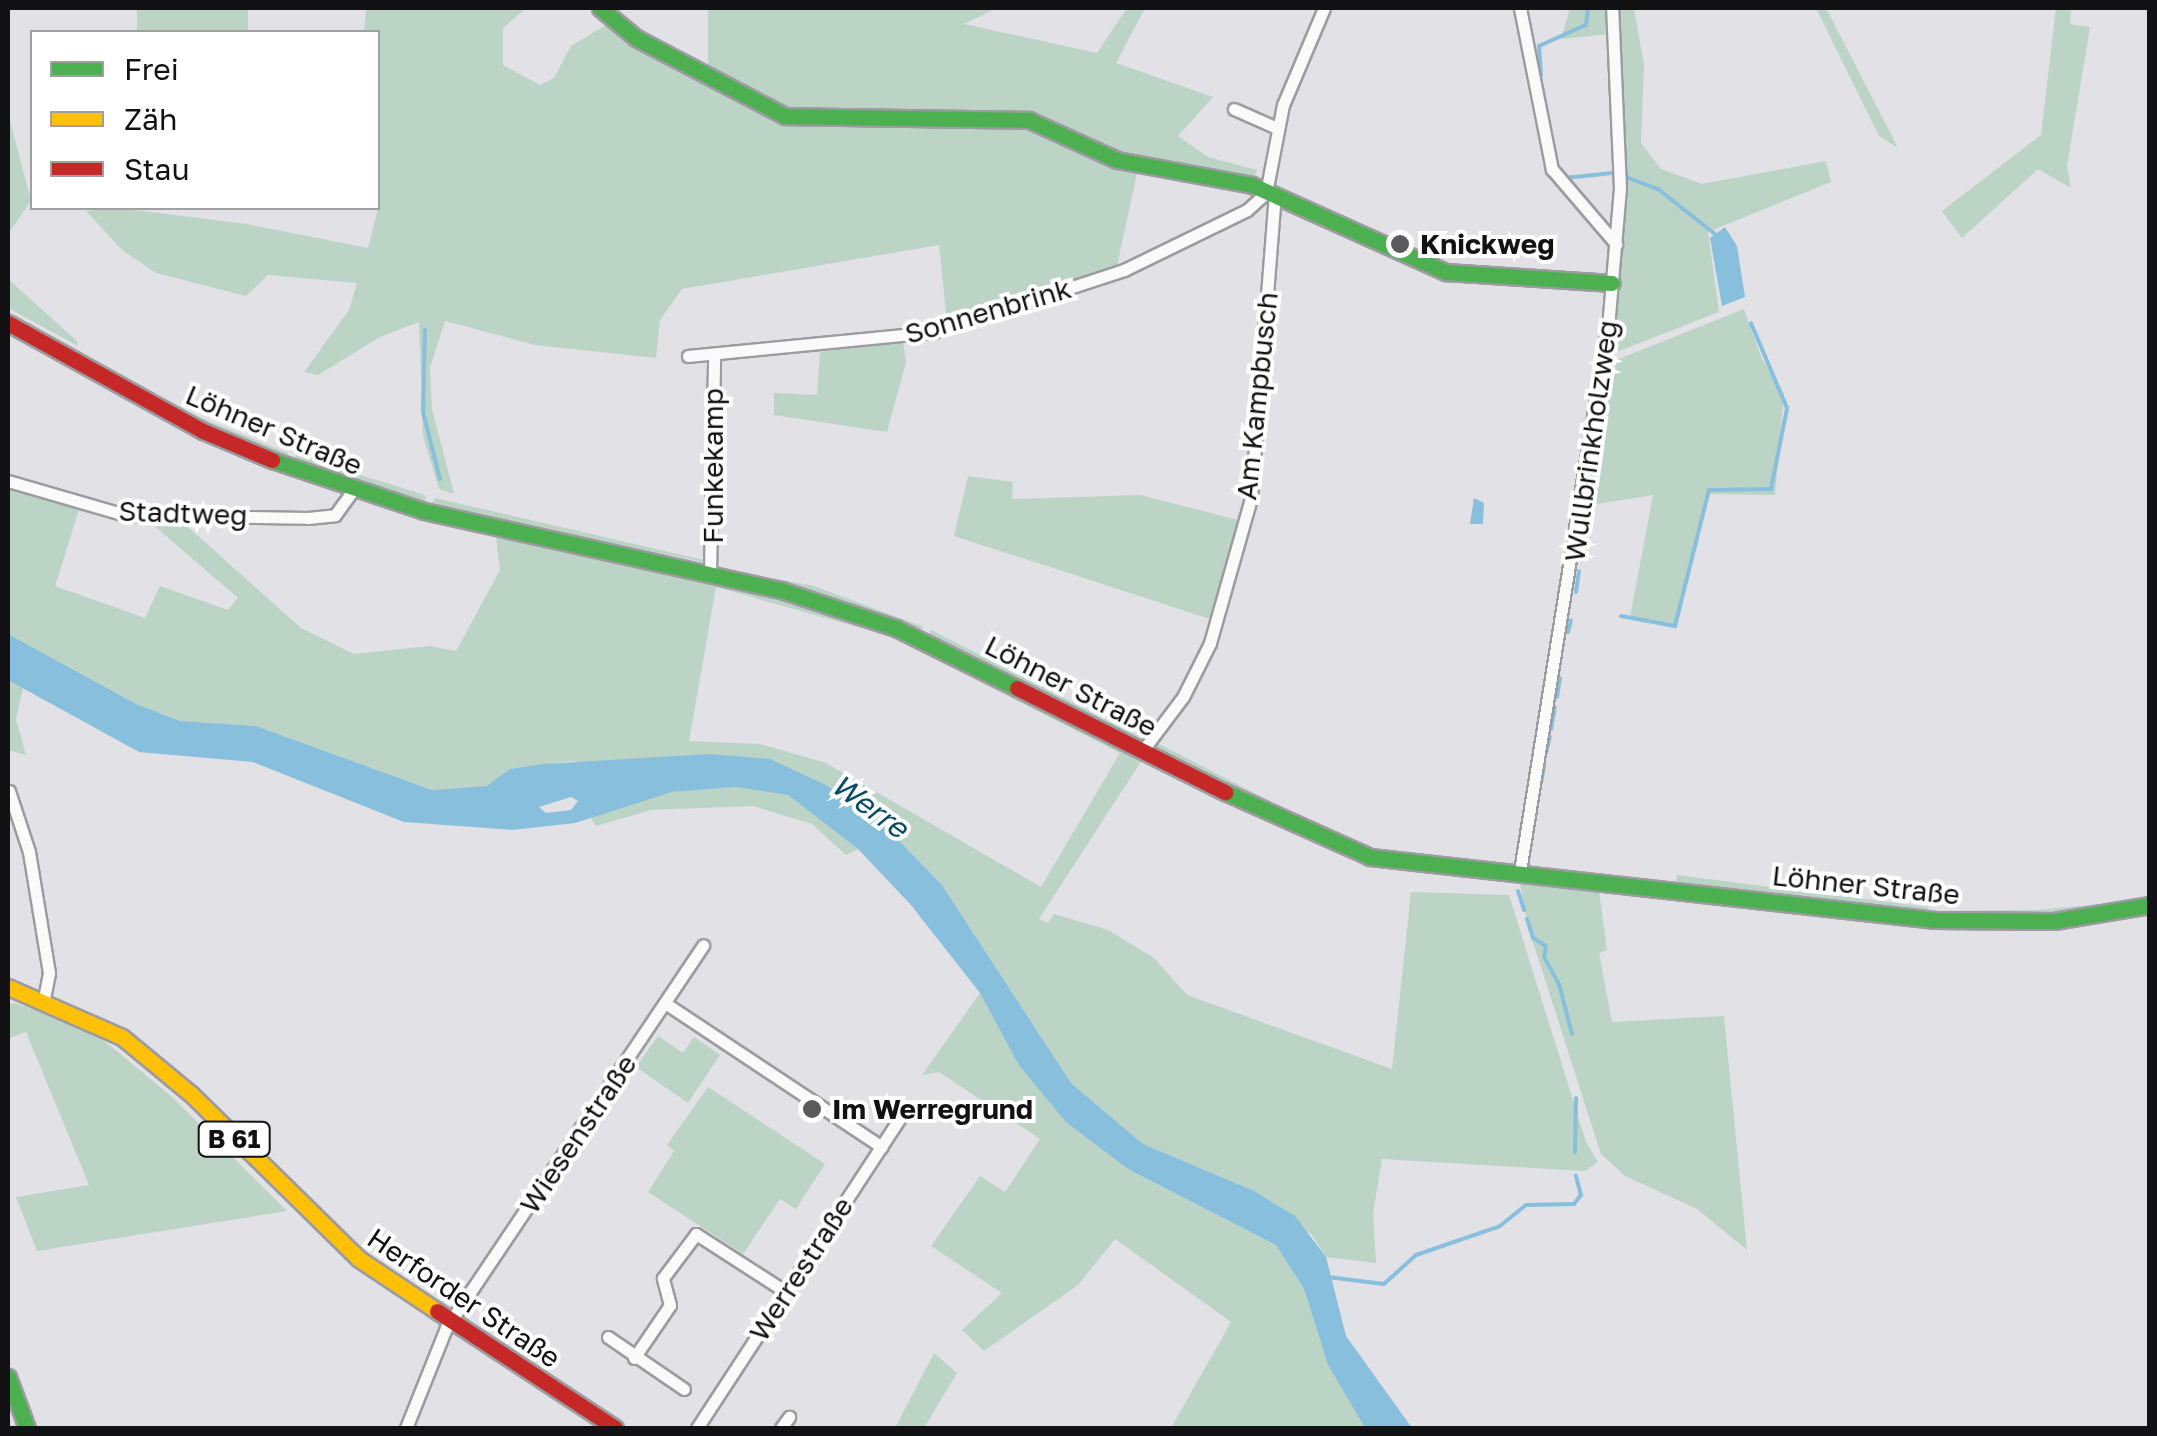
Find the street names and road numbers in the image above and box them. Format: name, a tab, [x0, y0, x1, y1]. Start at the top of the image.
street label: Sonnenbrink	[901, 271, 1075, 351]
street label: Am Kampbusch	[1229, 290, 1285, 502]
street label: Wullbrinkholzweg	[1557, 318, 1625, 564]
street label: Löhner Straße	[181, 378, 367, 482]
street label: Funkekamp	[696, 388, 730, 544]
street label: Stadtweg	[118, 494, 248, 532]
street label: Löhner Straße	[979, 628, 1163, 744]
street label: Löhner Straße	[1770, 858, 1962, 912]
street label: Wiesenstraße	[513, 1048, 643, 1220]
road number: B 61	[196, 1119, 272, 1159]
street label: Werrestraße	[742, 1191, 860, 1347]
street label: Herforder Straße	[361, 1221, 567, 1375]

